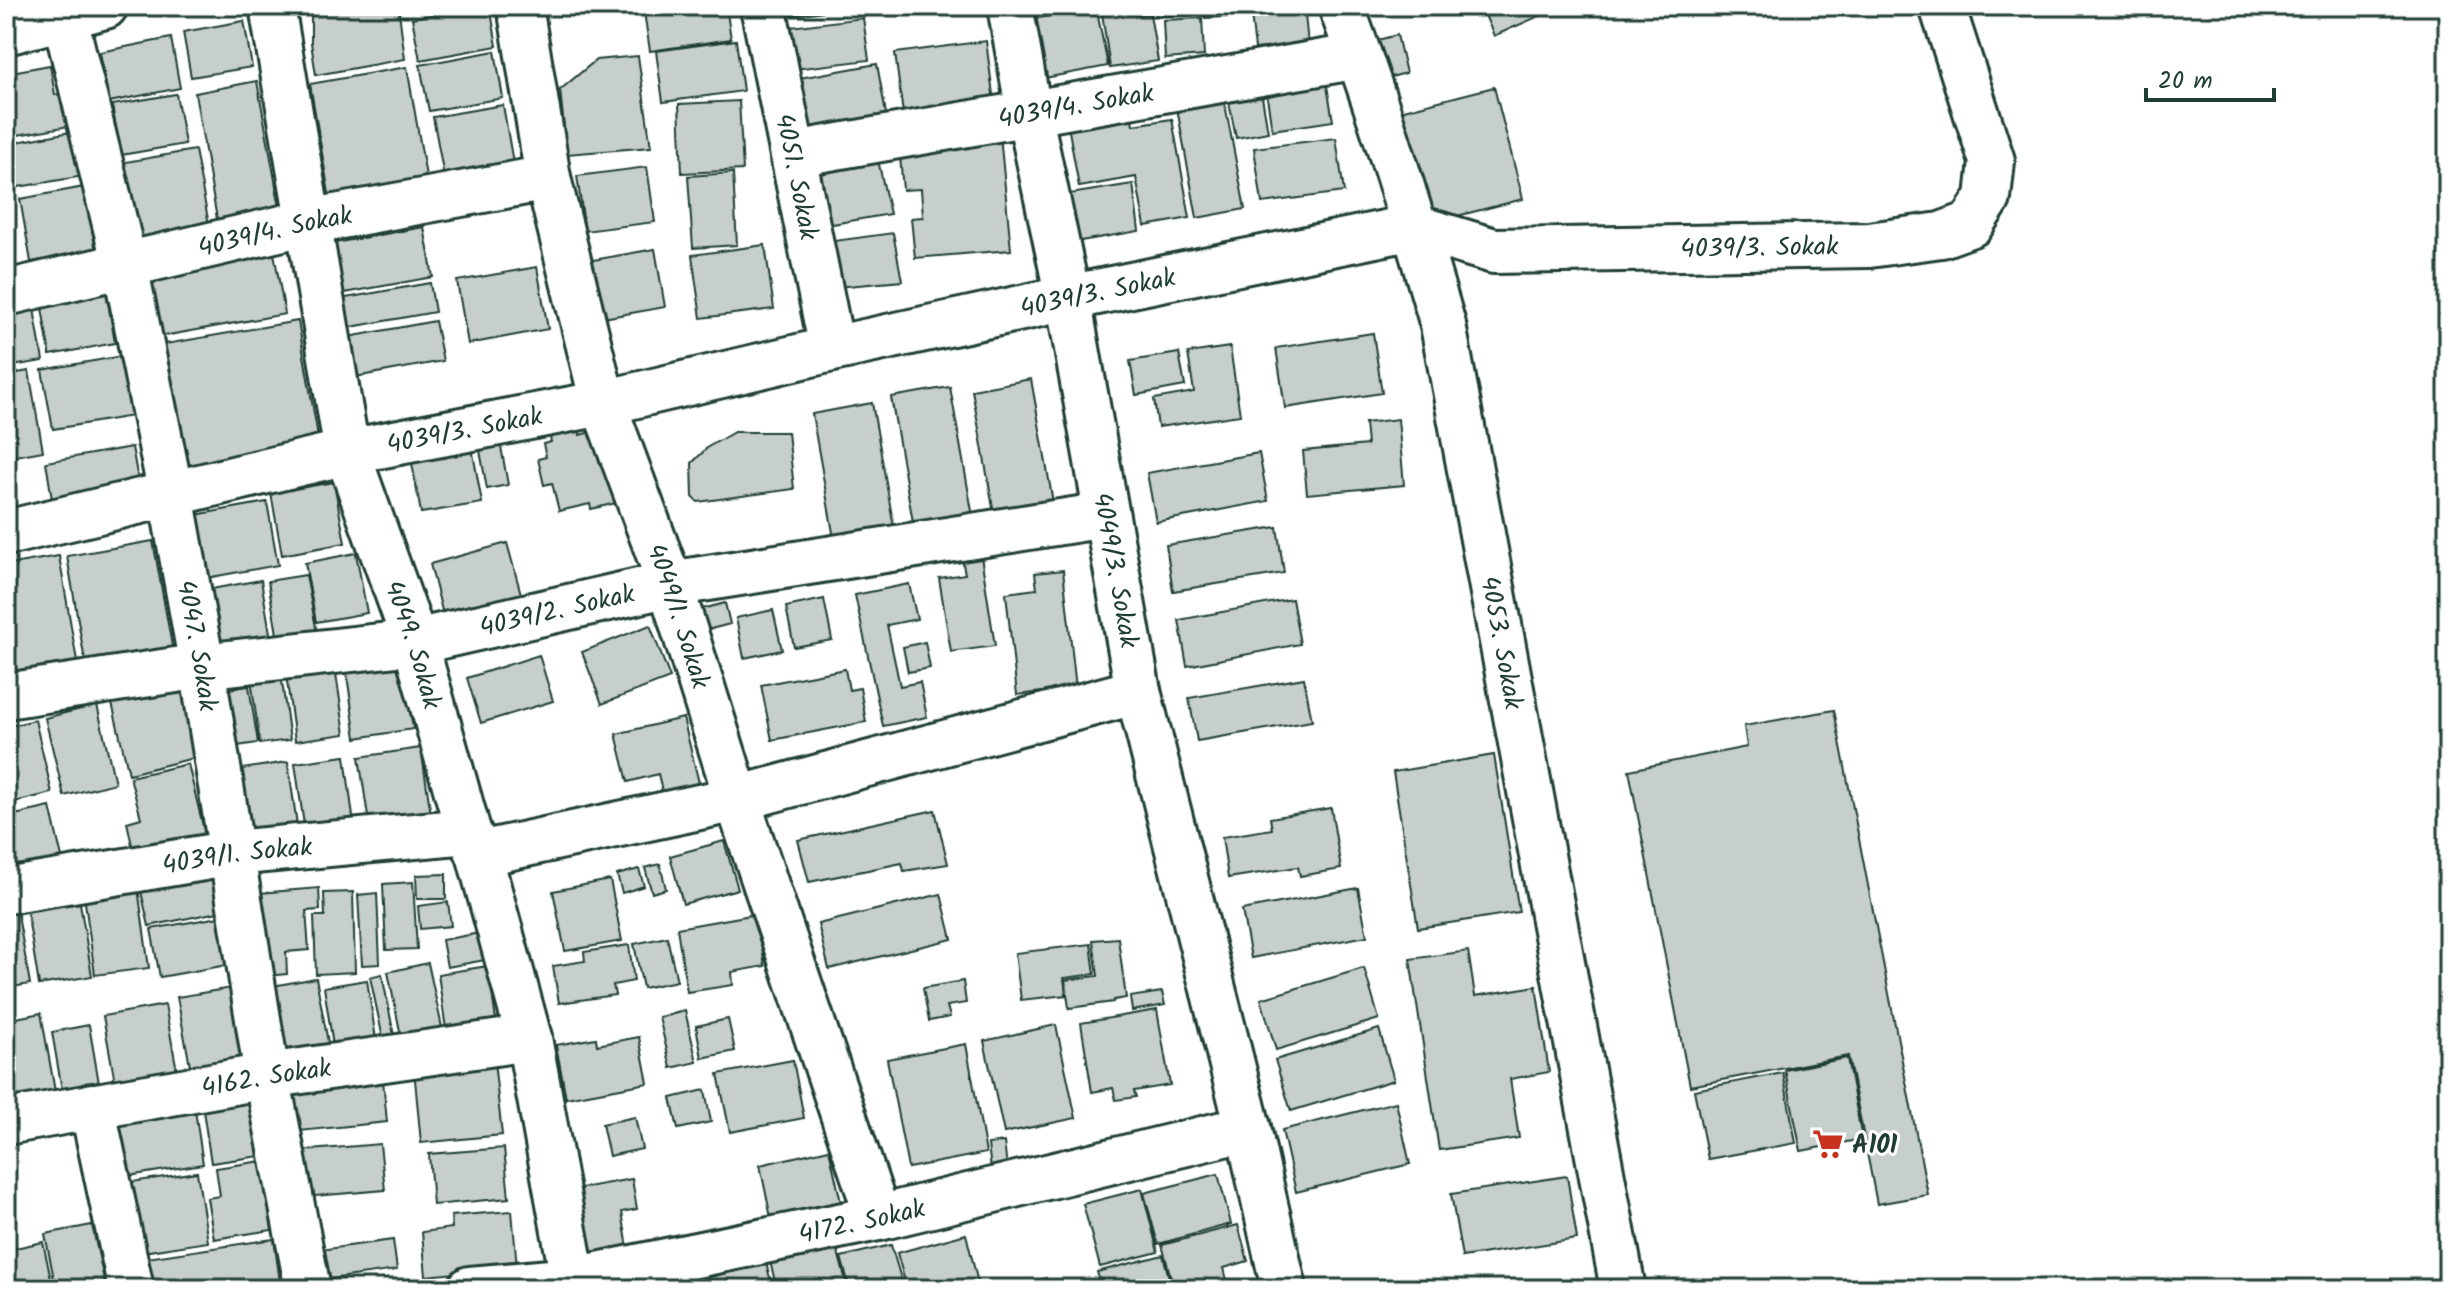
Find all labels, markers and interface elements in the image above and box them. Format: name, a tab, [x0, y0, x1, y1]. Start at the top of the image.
scale bar	[2146, 52, 2274, 102]
text: 20 m	[2158, 62, 2213, 101]
street label: 4039/4. Sokak	[995, 73, 1158, 141]
street label: 4051. Sokak	[762, 110, 829, 245]
street label: 4039/4. Sokak	[194, 195, 357, 270]
street label: 4039/3. Sokak	[1680, 226, 1839, 271]
street label: 4039/3. Sokak	[1016, 257, 1180, 331]
street label: 4039/3. Sokak	[383, 396, 547, 467]
street label: 4049/3. Sokak	[1080, 489, 1149, 652]
street label: 4049/1. Sokak	[634, 538, 721, 695]
street label: 4053. Sokak	[1467, 573, 1534, 714]
street label: 4039/2. Sokak	[475, 574, 640, 650]
street label: 4049. Sokak	[372, 575, 452, 715]
street label: 4047. Sokak	[164, 577, 228, 715]
street label: 4039/1. Sokak	[159, 827, 315, 888]
street label: 4162. Sokak	[198, 1048, 335, 1110]
place label: A101	[1852, 1125, 1898, 1167]
supermarket icon: A101	[1811, 1127, 1845, 1161]
street label: 4172. Sokak	[795, 1188, 930, 1257]

